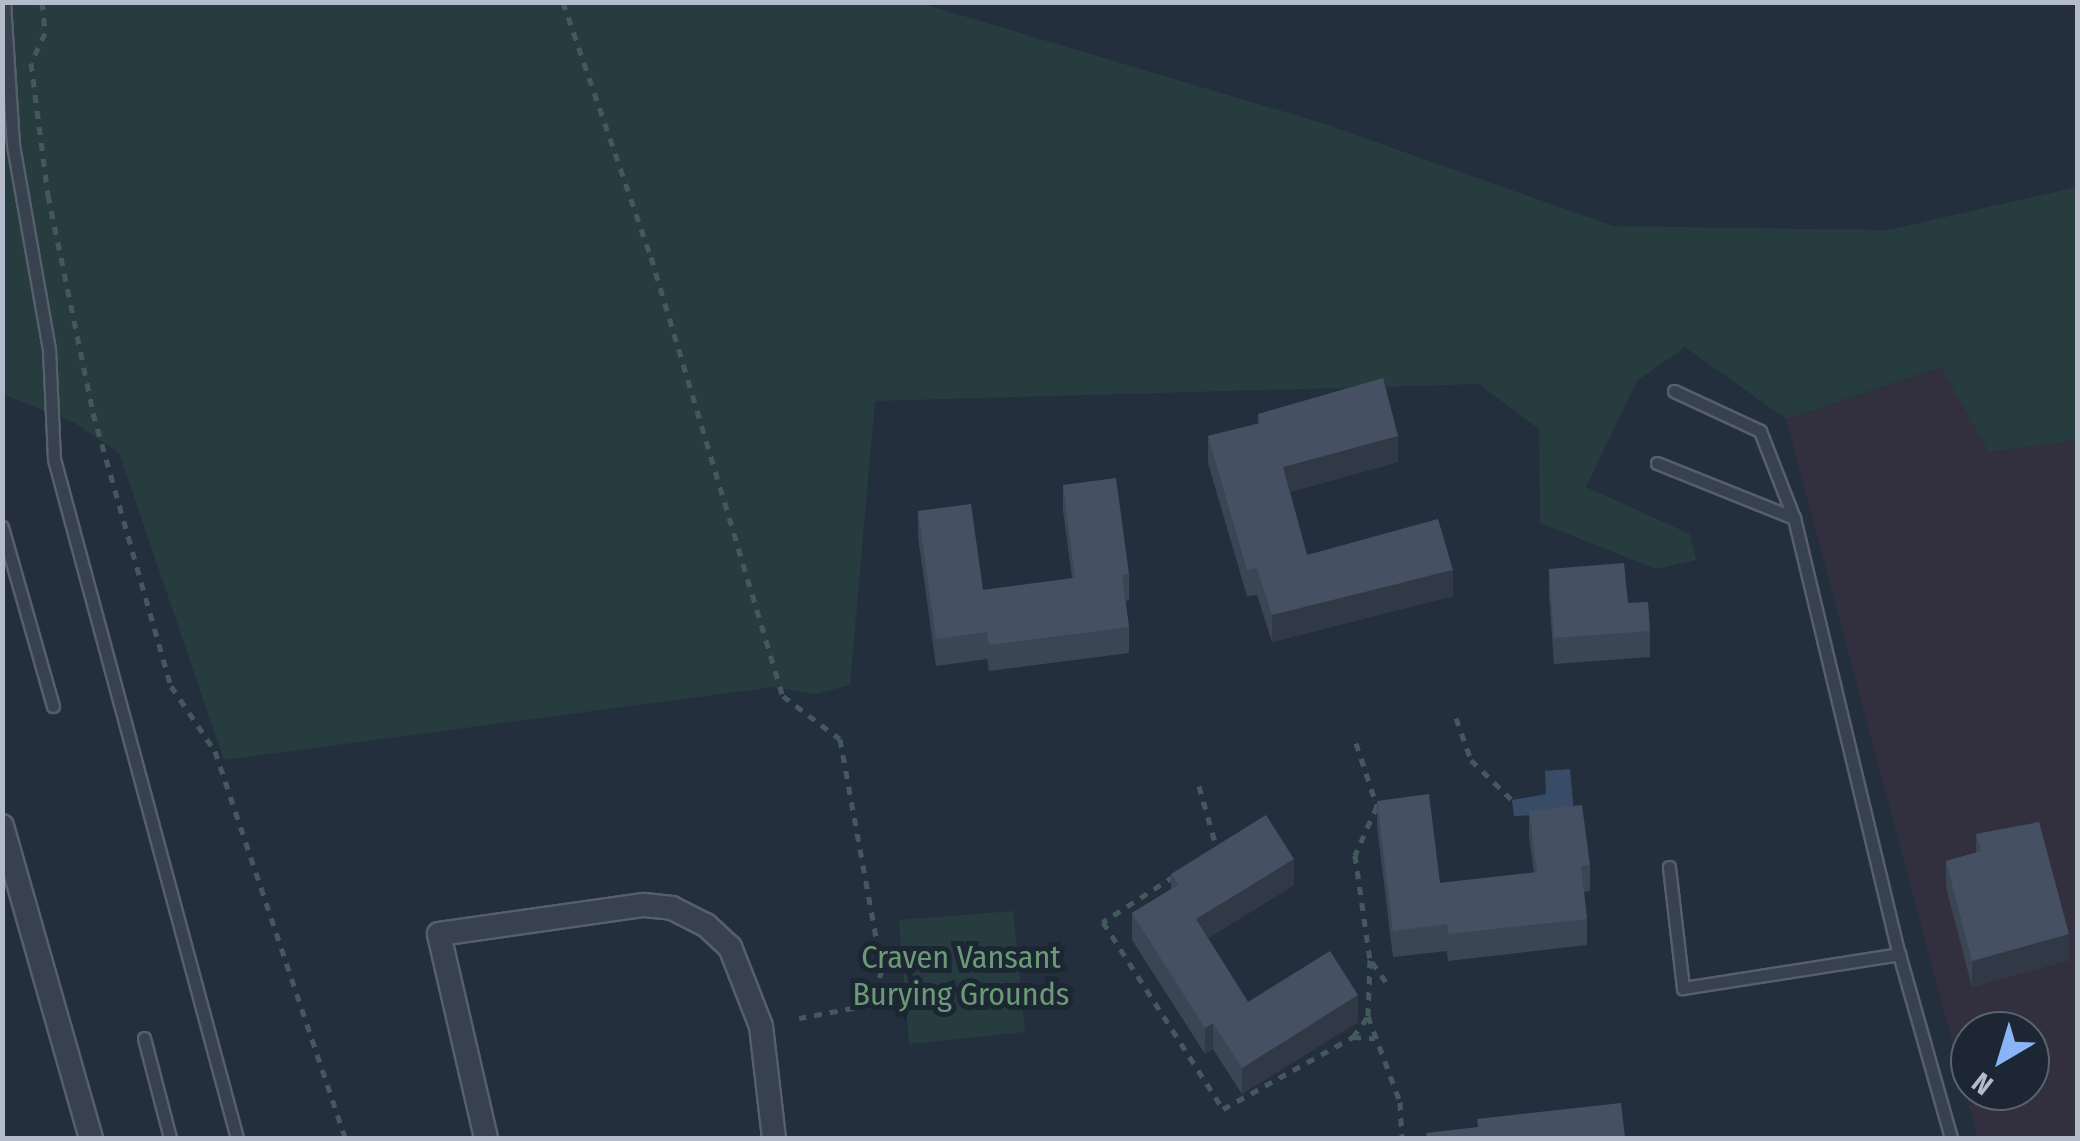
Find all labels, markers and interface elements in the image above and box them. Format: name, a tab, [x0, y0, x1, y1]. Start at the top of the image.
park label: Craven Vansant Burying Grounds	[852, 939, 1070, 1014]
north arrow	[1950, 1011, 2050, 1111]
text: N	[1966, 1065, 1999, 1102]

